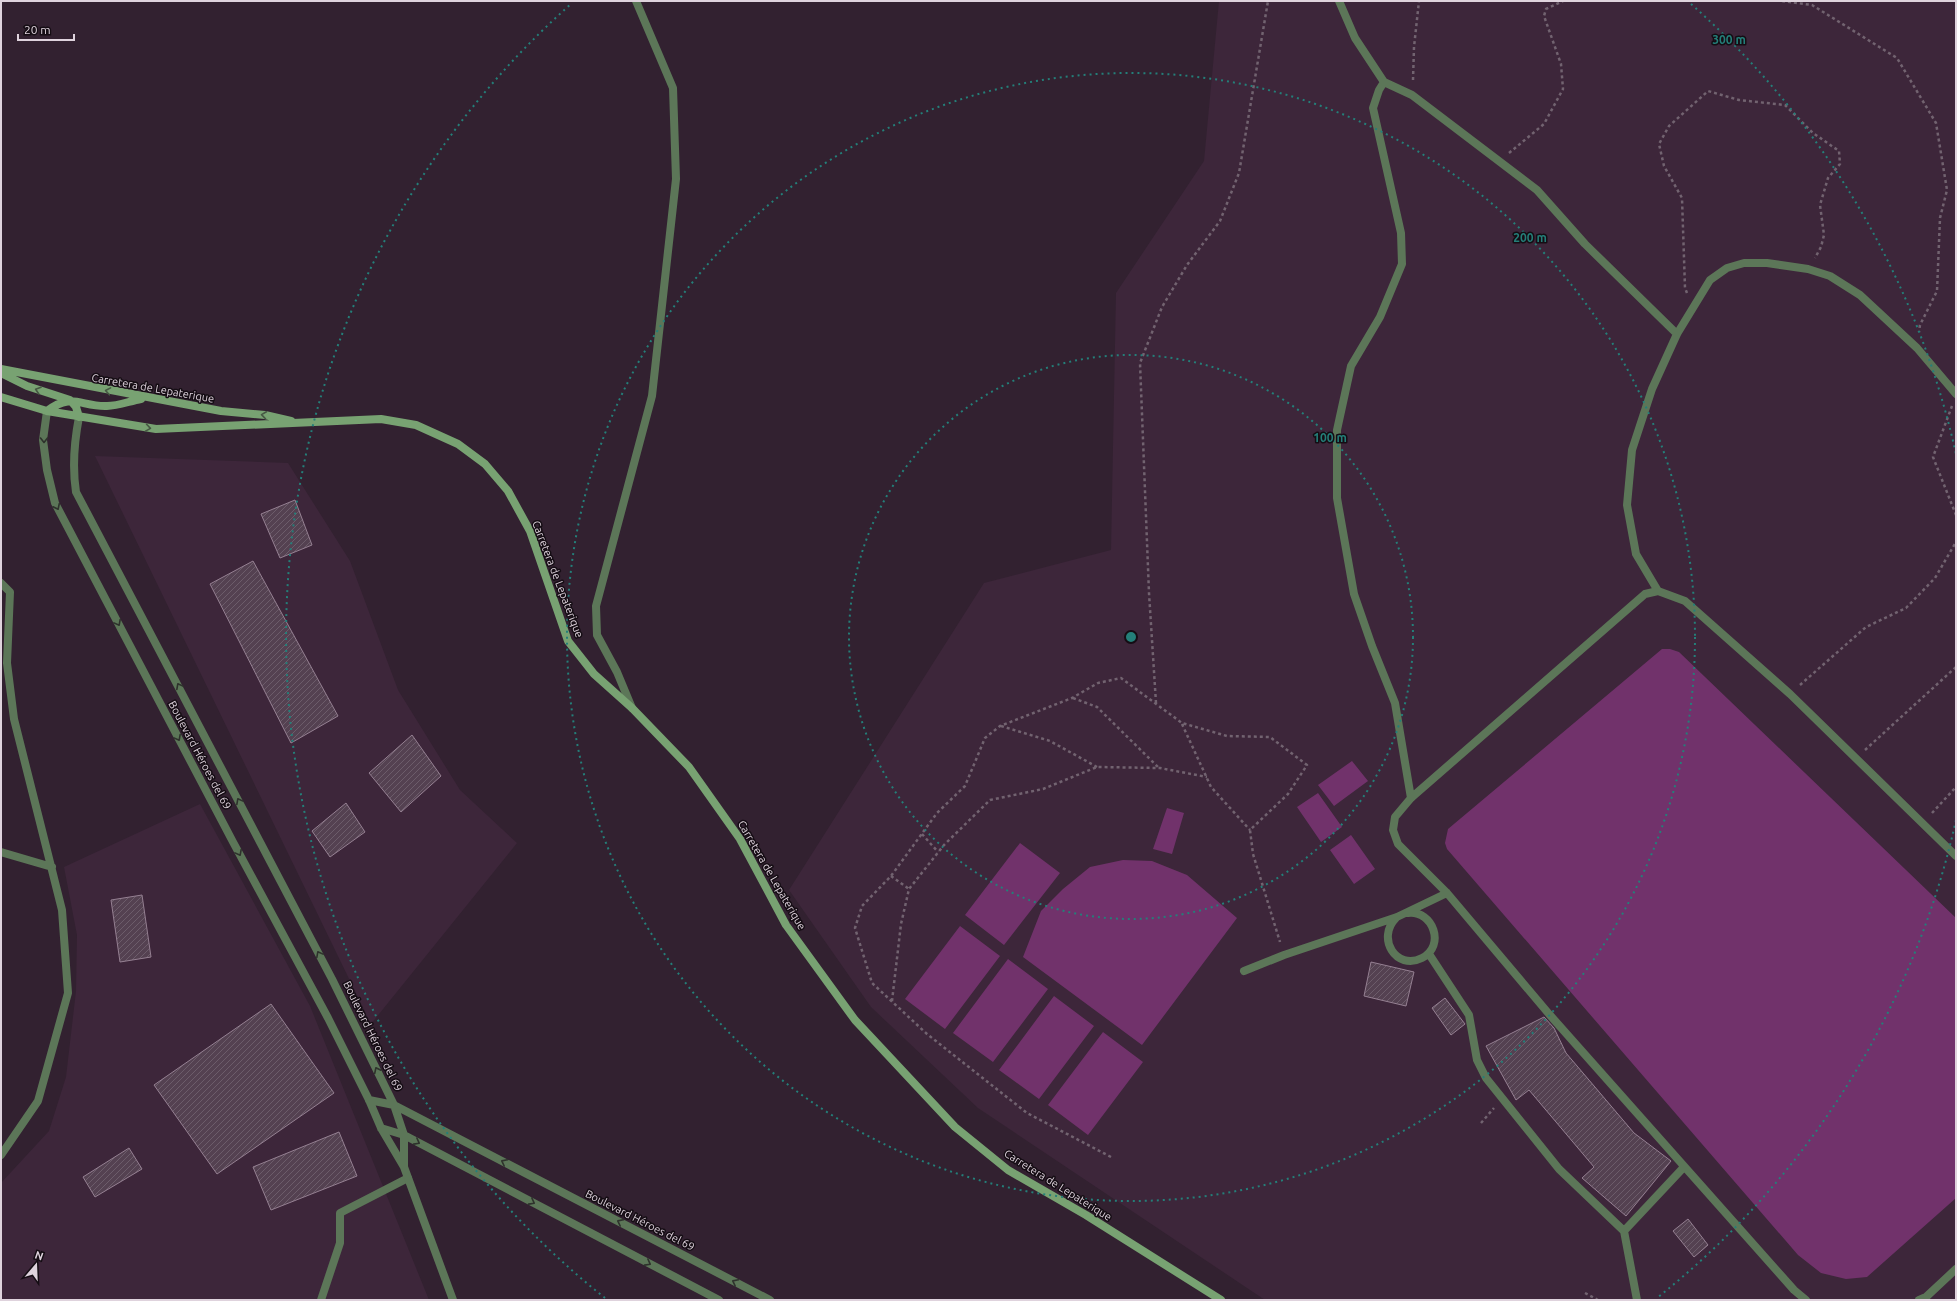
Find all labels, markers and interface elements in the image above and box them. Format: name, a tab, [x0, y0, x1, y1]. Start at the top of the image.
scale bar	[18, 16, 74, 42]
text: 20 m	[24, 23, 51, 36]
text: 300 m	[1712, 33, 1746, 46]
text: 200 m	[1513, 231, 1547, 244]
street label: Carretera de Lepaterique	[91, 371, 215, 405]
one-way arrow	[35, 386, 42, 395]
one-way arrow	[105, 387, 111, 395]
one-way arrow	[261, 411, 267, 420]
one-way arrow	[145, 423, 152, 432]
text: 100 m	[1313, 431, 1347, 444]
one-way arrow	[40, 437, 48, 443]
one-way arrow	[52, 503, 60, 511]
street label: Carretera de Lepaterique	[530, 519, 586, 639]
one-way arrow	[113, 618, 120, 626]
centre of rings	[1124, 630, 1138, 644]
one-way arrow	[176, 683, 183, 690]
street label: Boulevard Héroes del 69	[166, 699, 234, 811]
one-way arrow	[173, 733, 181, 741]
one-way arrow	[236, 798, 244, 806]
street label: Carretera de Lepaterique	[736, 818, 808, 932]
one-way arrow	[234, 848, 241, 856]
one-way arrow	[316, 950, 324, 958]
street label: Boulevard Héroes del 69	[341, 979, 405, 1093]
one-way arrow	[374, 1067, 382, 1074]
one-way arrow	[413, 1137, 421, 1145]
street label: Carretera de Lepaterique	[1002, 1147, 1114, 1223]
one-way arrow	[501, 1160, 509, 1167]
street label: Boulevard Héroes del 69	[583, 1187, 697, 1253]
one-way arrow	[528, 1197, 536, 1205]
one-way arrow	[617, 1219, 624, 1227]
north arrow	[16, 1245, 56, 1285]
text: N	[33, 1249, 45, 1263]
one-way arrow	[643, 1258, 651, 1265]
one-way arrow	[732, 1279, 739, 1287]

